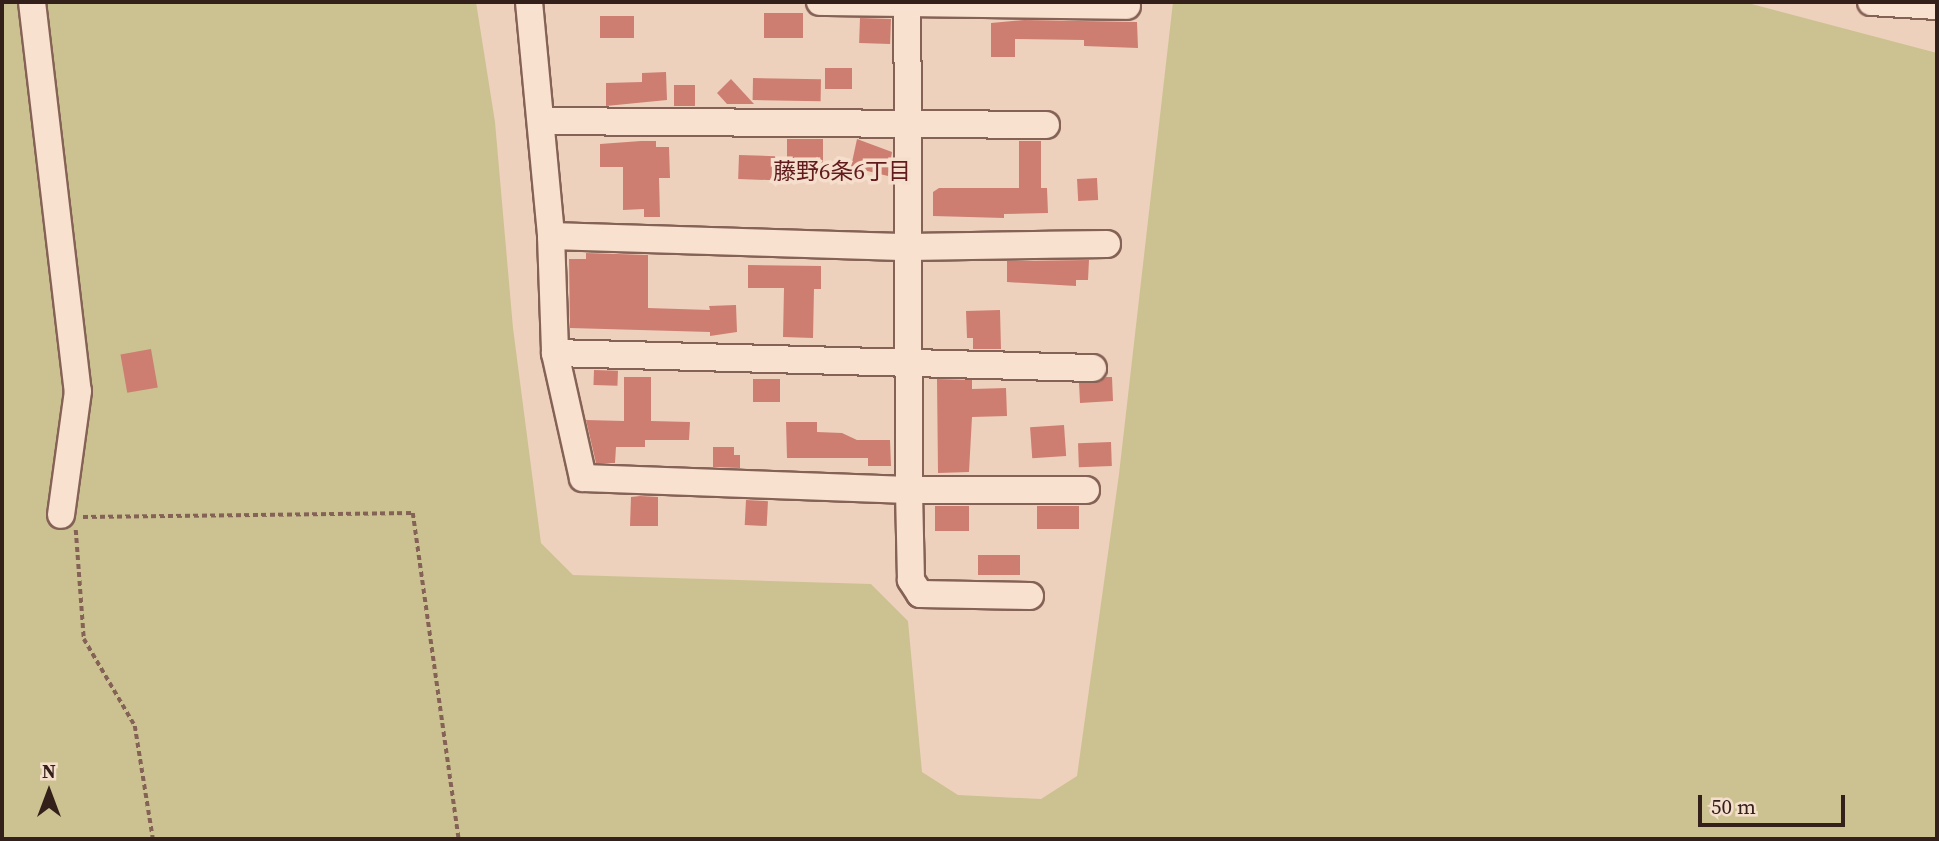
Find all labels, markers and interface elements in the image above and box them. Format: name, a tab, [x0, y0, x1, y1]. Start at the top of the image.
district label: 藤野6条6丁目	[773, 157, 911, 185]
north arrow	[14, 757, 84, 827]
text: N	[42, 758, 56, 784]
scale bar	[1701, 782, 1848, 826]
text: 50 m	[1711, 792, 1756, 821]

